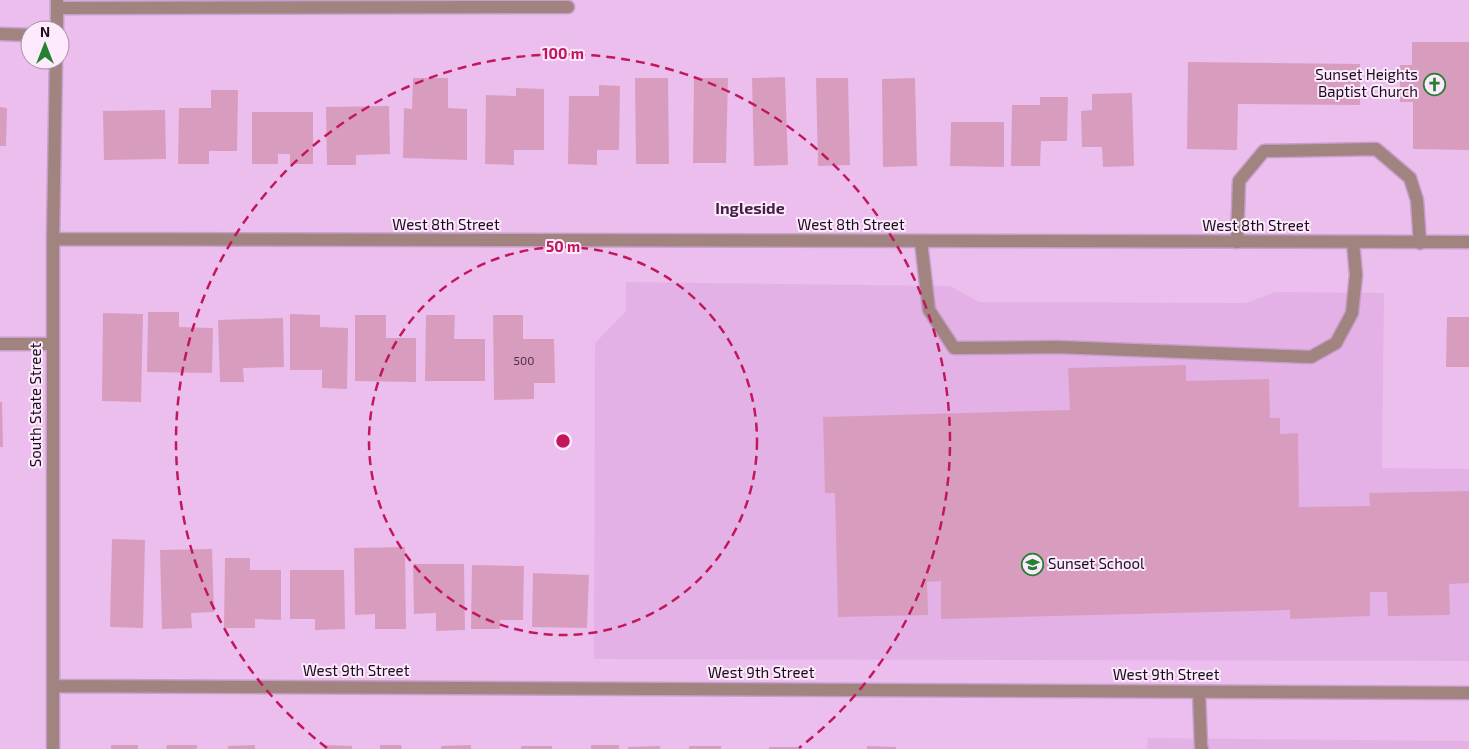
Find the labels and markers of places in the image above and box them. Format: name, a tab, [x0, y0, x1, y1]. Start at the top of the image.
place label: Sunset Heights Baptist Church	[1315, 65, 1418, 100]
church icon: Sunset Heights Baptist Church	[1422, 72, 1446, 96]
centre of rings	[554, 432, 572, 450]
school or university icon: Sunset School	[1020, 552, 1044, 576]
place label: Sunset School	[1048, 554, 1145, 572]

